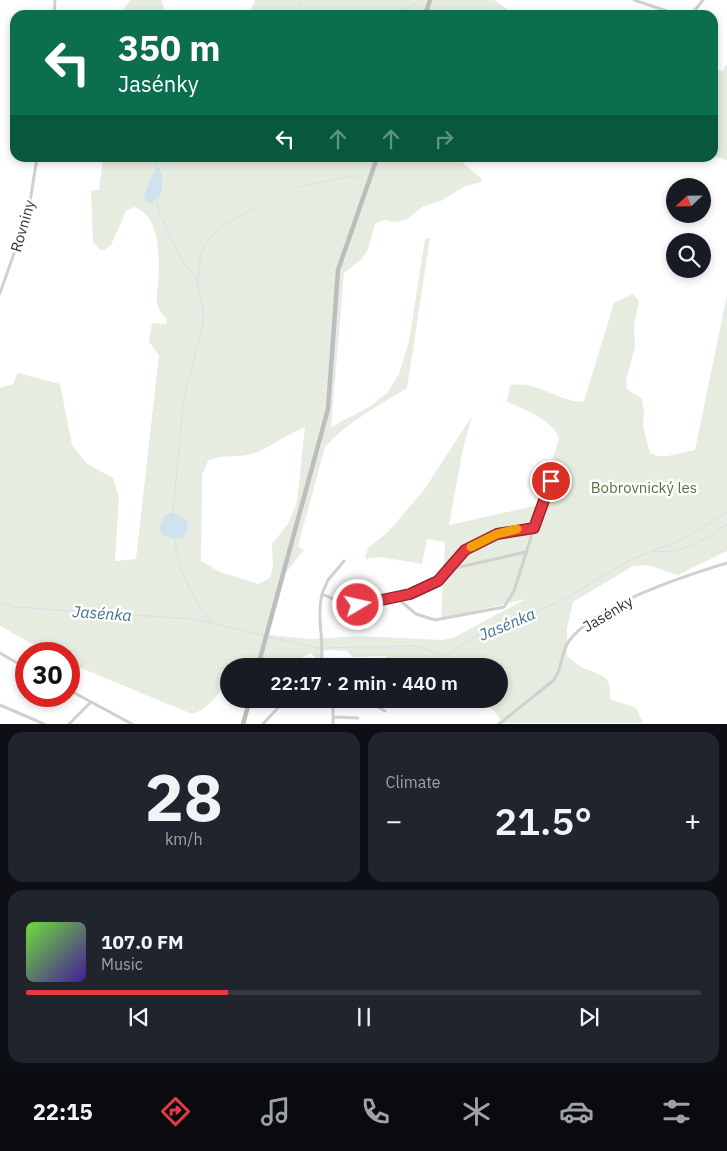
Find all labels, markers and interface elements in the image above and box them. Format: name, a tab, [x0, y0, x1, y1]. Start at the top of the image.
text: 350 m	[118, 25, 221, 71]
icon: left	[35, 30, 100, 95]
text: Jasénky	[118, 69, 199, 98]
icon: left	[271, 125, 299, 153]
icon: ahead	[324, 125, 352, 153]
icon: ahead	[377, 125, 405, 153]
icon: right	[430, 125, 458, 153]
north arrow	[666, 178, 711, 222]
map controls	[666, 178, 711, 278]
street label: Rovniny	[6, 197, 39, 254]
button: search	[666, 233, 711, 278]
pin	[530, 460, 572, 502]
icon: arrive	[537, 467, 565, 495]
park label: Bobrovnický les	[591, 478, 697, 497]
position arrow	[331, 578, 383, 630]
street label: Jasénky	[579, 591, 637, 636]
water label: Jasénka	[72, 601, 132, 625]
water label: Jasénka	[476, 603, 538, 645]
speed limit sign: 30	[15, 642, 80, 707]
text: 22:17 · 2 min · 440 m	[270, 671, 458, 695]
text: 28	[145, 754, 223, 839]
text: Climate	[386, 772, 441, 792]
text: 21.5°	[494, 796, 592, 845]
text: −	[386, 802, 402, 839]
text: +	[684, 802, 701, 839]
text: km/h	[165, 829, 203, 849]
text: 107.0 FM	[101, 930, 184, 954]
text: Music	[101, 954, 143, 974]
icon: previous	[125, 1003, 153, 1031]
icon: pause	[350, 1003, 378, 1031]
icon: next	[575, 1003, 603, 1031]
icon: directions	[158, 1094, 193, 1129]
icon: music	[258, 1094, 293, 1129]
icon: phone	[358, 1094, 393, 1129]
icon: climate	[459, 1094, 494, 1129]
icon: car	[559, 1094, 594, 1129]
icon: filters	[659, 1094, 694, 1129]
text: 22:15	[33, 1097, 93, 1126]

